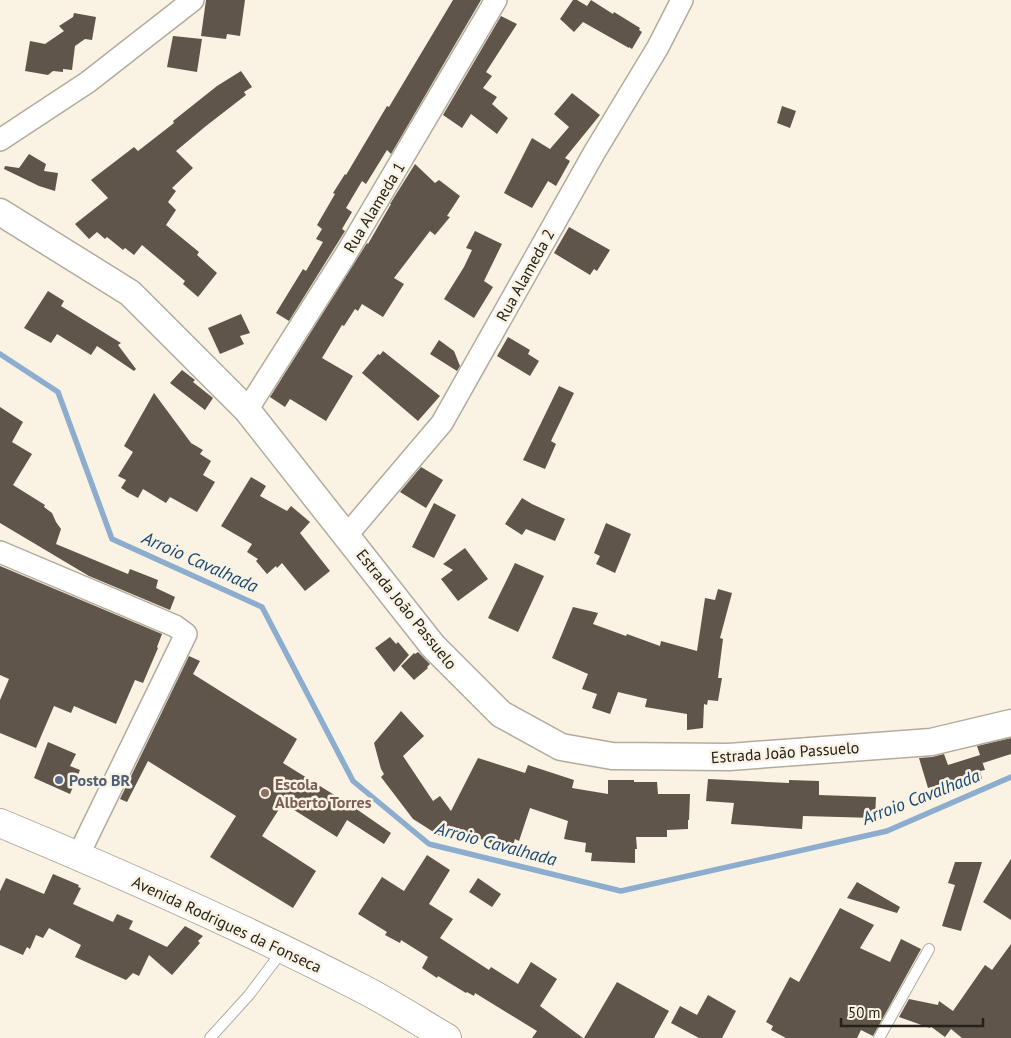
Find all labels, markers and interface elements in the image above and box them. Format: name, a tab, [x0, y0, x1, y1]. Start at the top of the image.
street label: Rua Alameda 1	[339, 158, 409, 256]
street label: Rua Alameda 2	[491, 225, 559, 325]
water label: Arroio Cavalhada	[138, 525, 262, 597]
street label: Estrada João Passuelo	[352, 545, 462, 673]
street label: Estrada João Passuelo	[710, 737, 860, 767]
water label: Arroio Cavalhada	[858, 763, 983, 830]
place label: Posto BR	[69, 770, 131, 790]
marker: Posto BR	[53, 774, 65, 786]
place label: Escola Alberto Torres	[275, 774, 372, 812]
marker: Escola Alberto Torres	[259, 787, 271, 799]
water label: Arroio Cavalhada	[432, 816, 559, 871]
street label: Avenida Rodrigues da Fonseca	[129, 871, 325, 977]
scale bar	[841, 996, 984, 1028]
text: 50 m	[848, 1003, 881, 1022]

